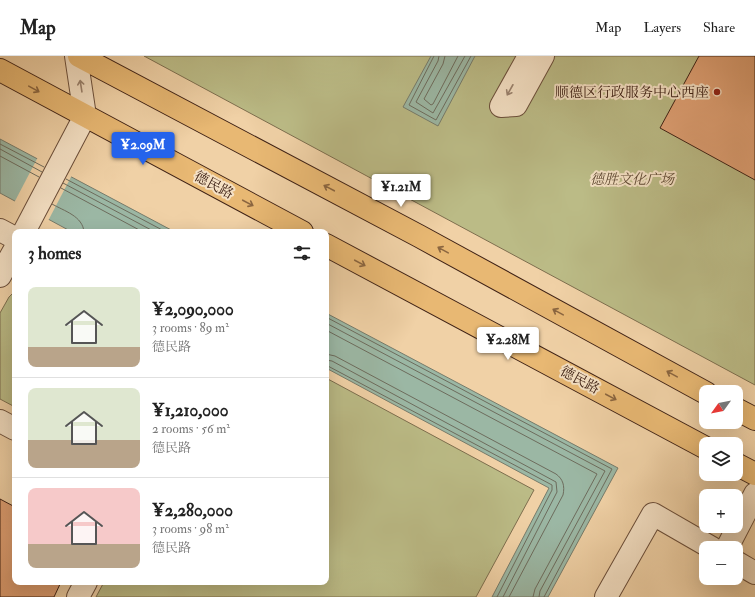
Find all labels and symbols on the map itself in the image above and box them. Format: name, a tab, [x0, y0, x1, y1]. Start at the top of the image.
one-way arrow	[76, 80, 84, 93]
one-way arrow	[506, 84, 514, 96]
place label: 顺德区行政服务中心西座	[555, 84, 709, 101]
one-way arrow	[28, 85, 40, 93]
marker: 顺德区行政服务中心西座	[712, 87, 722, 97]
pin: ¥2.09M	[110, 132, 176, 166]
street label: 德民路	[191, 168, 237, 202]
park label: 德胜文化广场	[590, 171, 675, 188]
pin: ¥1.21M	[368, 174, 434, 208]
one-way arrow	[323, 184, 335, 192]
one-way arrow	[241, 200, 253, 207]
one-way arrow	[438, 245, 450, 253]
one-way arrow	[354, 260, 366, 267]
one-way arrow	[552, 307, 564, 315]
pin: ¥2.28M	[475, 327, 541, 361]
street label: 德民路	[557, 363, 603, 397]
one-way arrow	[666, 370, 678, 377]
north arrow	[699, 385, 743, 429]
one-way arrow	[605, 394, 617, 401]

